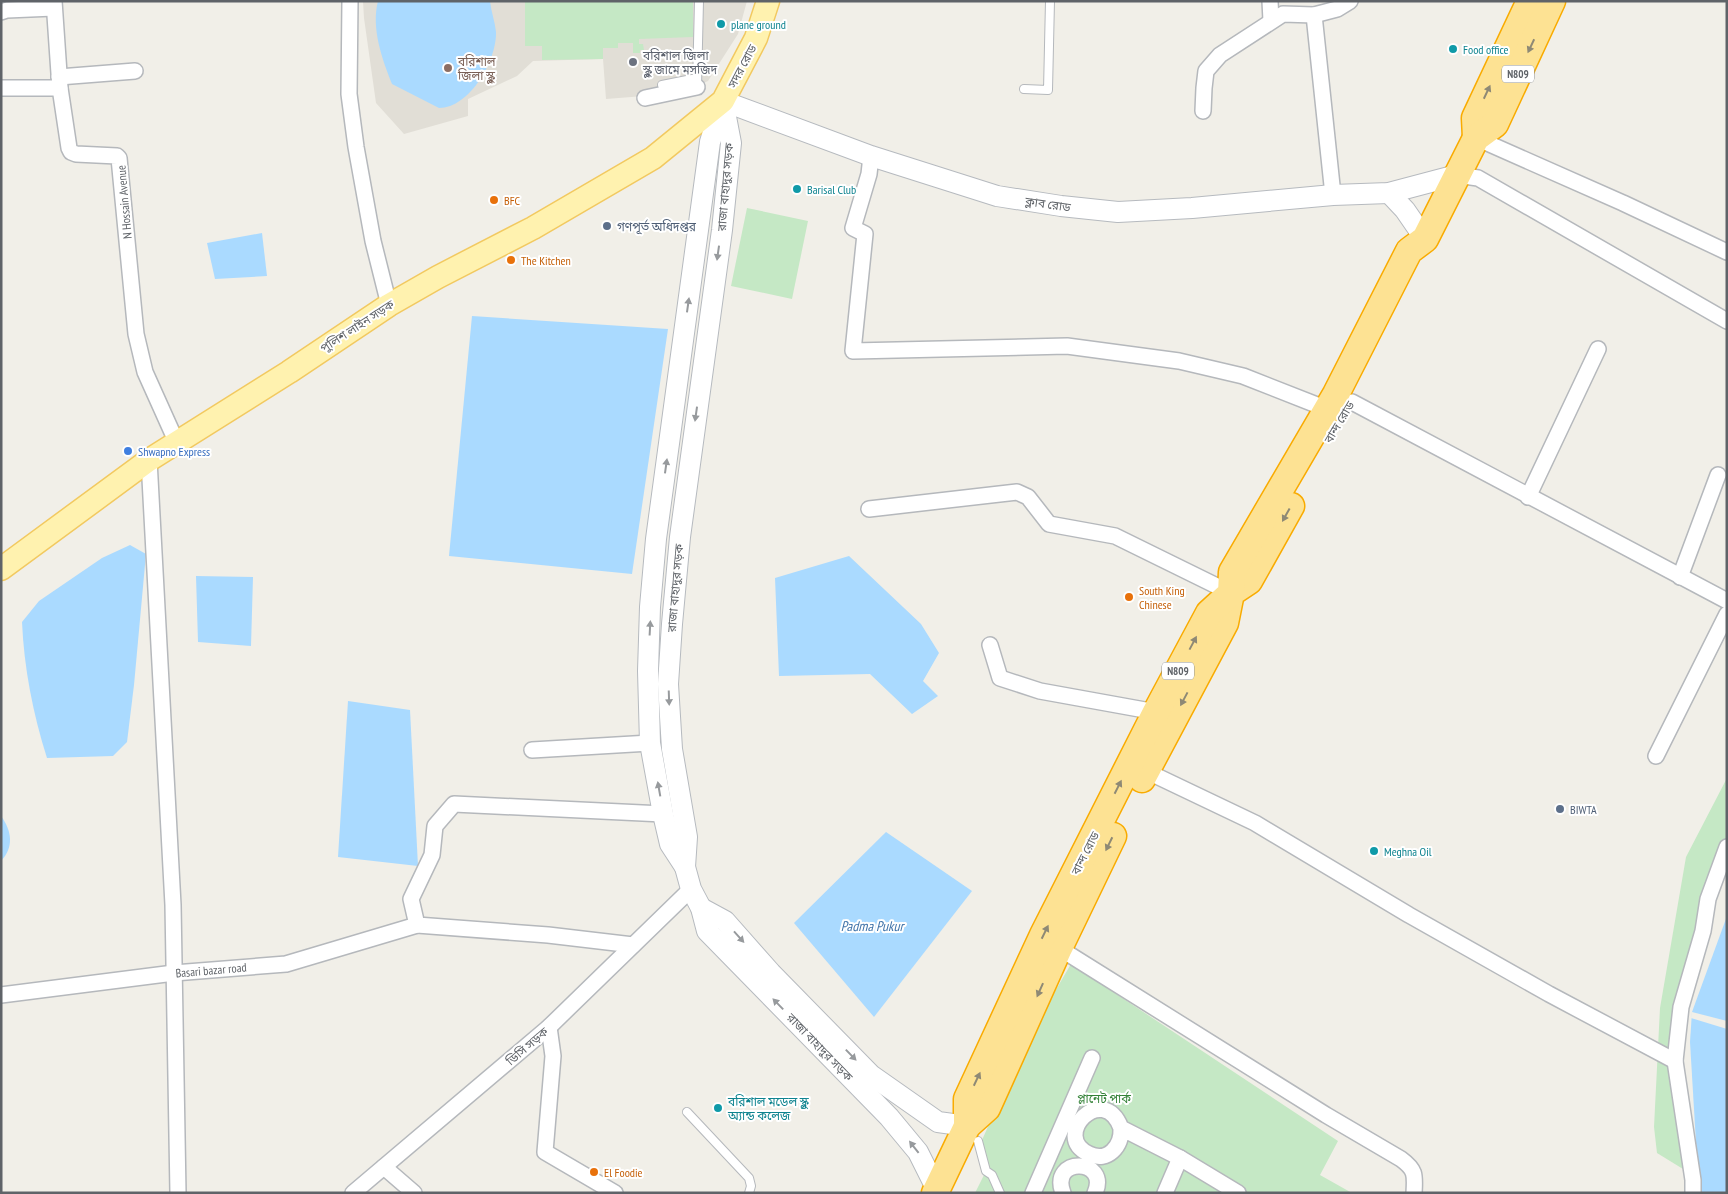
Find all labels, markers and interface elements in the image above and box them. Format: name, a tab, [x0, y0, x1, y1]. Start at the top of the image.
place label: plane ground	[731, 17, 786, 32]
marker: plane ground	[715, 18, 727, 30]
one-way arrow	[1527, 38, 1536, 53]
street label: সদর রোড	[724, 41, 760, 91]
place label: Food office	[1463, 42, 1509, 57]
marker: Food office	[1447, 43, 1459, 55]
place label: বরিশাল জিলা স্কুল জামে মসজিদ	[642, 48, 718, 78]
place label: বরিশাল জিলা স্কুল	[457, 54, 496, 84]
marker: বরিশাল জিলা স্কুল জামে মসজিদ	[627, 56, 639, 68]
marker: বরিশাল জিলা স্কুল	[442, 62, 454, 74]
road number: N809	[1502, 66, 1534, 82]
one-way arrow	[1483, 85, 1491, 99]
street label: রাজা বাহাদুর সড়ক	[714, 142, 736, 233]
street label: N Hossain Avenue	[113, 164, 135, 239]
place label: Barisal Club	[807, 182, 856, 197]
marker: Barisal Club	[791, 183, 803, 195]
place label: BFC	[504, 193, 521, 208]
street label: ক্লাব রোড	[1023, 193, 1072, 215]
marker: BFC	[488, 194, 500, 206]
place label: গণপূর্ত অধিদপ্তর	[617, 219, 697, 235]
marker: গণপূর্ত অধিদপ্তর	[601, 220, 613, 232]
one-way arrow	[714, 246, 722, 262]
place label: The Kitchen	[521, 253, 571, 268]
marker: The Kitchen	[505, 254, 517, 266]
street label: পুলিশ লাইন সড়ক	[317, 296, 398, 356]
one-way arrow	[684, 297, 692, 313]
street label: বান্দ রোড	[1320, 398, 1358, 447]
one-way arrow	[692, 407, 700, 423]
place label: Shwapno Express	[138, 444, 210, 459]
marker: Shwapno Express	[122, 445, 134, 457]
one-way arrow	[662, 458, 670, 474]
one-way arrow	[1282, 507, 1290, 522]
street label: রাজা বাহাদুর সড়ক	[664, 543, 686, 634]
place label: South King Chinese	[1139, 583, 1185, 612]
marker: South King Chinese	[1123, 591, 1135, 603]
one-way arrow	[646, 619, 654, 635]
one-way arrow	[1189, 635, 1197, 650]
road number: N809	[1162, 662, 1194, 679]
one-way arrow	[665, 690, 673, 706]
one-way arrow	[1180, 692, 1188, 707]
one-way arrow	[1114, 780, 1122, 794]
one-way arrow	[654, 781, 662, 797]
place label: BIWTA	[1570, 802, 1597, 817]
marker: BIWTA	[1554, 803, 1566, 815]
street label: বান্দ রোড	[1067, 829, 1102, 878]
one-way arrow	[1105, 837, 1113, 851]
place label: Meghna Oil	[1384, 844, 1432, 859]
marker: Meghna Oil	[1368, 845, 1380, 857]
water label: Padma Pukur	[841, 917, 905, 935]
one-way arrow	[1041, 925, 1049, 939]
one-way arrow	[733, 931, 745, 943]
street label: Basari bazar road	[175, 959, 247, 981]
one-way arrow	[1035, 983, 1044, 998]
one-way arrow	[772, 999, 784, 1011]
street label: রাজা বাহাদুর সড়ক	[783, 1009, 856, 1084]
street label: ডিসি সড়ক	[502, 1024, 551, 1069]
one-way arrow	[845, 1048, 857, 1060]
one-way arrow	[973, 1072, 981, 1086]
park label: প্লানেট পার্ক	[1077, 1091, 1131, 1106]
place label: বরিশাল মডেল স্কুল অ্যান্ড কলেজ	[727, 1094, 810, 1123]
marker: বরিশাল মডেল স্কুল অ্যান্ড কলেজ	[712, 1102, 724, 1114]
one-way arrow	[908, 1141, 919, 1154]
place label: El Foodie	[604, 1165, 643, 1180]
marker: El Foodie	[588, 1166, 600, 1178]

